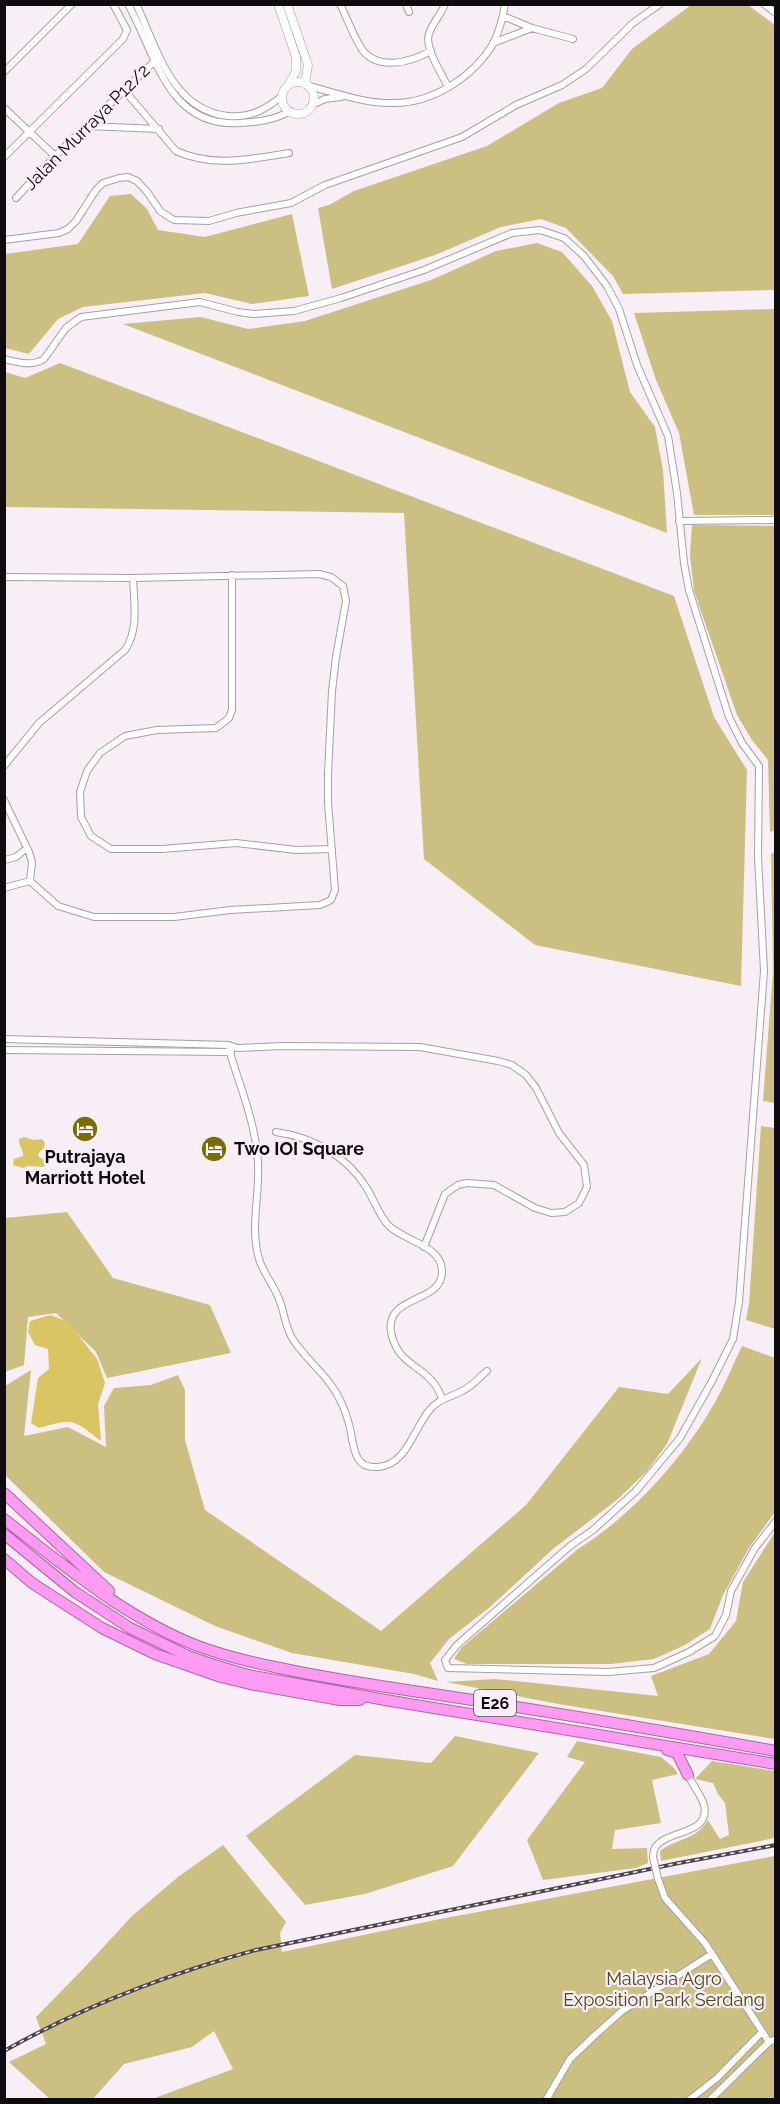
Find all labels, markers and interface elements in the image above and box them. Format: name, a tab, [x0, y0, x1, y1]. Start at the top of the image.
street label: Jalan Murraya P12/2	[20, 60, 154, 194]
hotel icon: Putrajaya Marriott Hotel	[70, 1114, 100, 1144]
hotel icon: Two IOI Square	[199, 1134, 229, 1164]
place label: Two IOI Square	[234, 1138, 364, 1159]
place label: Putrajaya Marriott Hotel	[25, 1146, 146, 1188]
road number: E26	[474, 1690, 516, 1716]
park label: Malaysia Agro Exposition Park Serdang	[563, 1968, 765, 2010]

